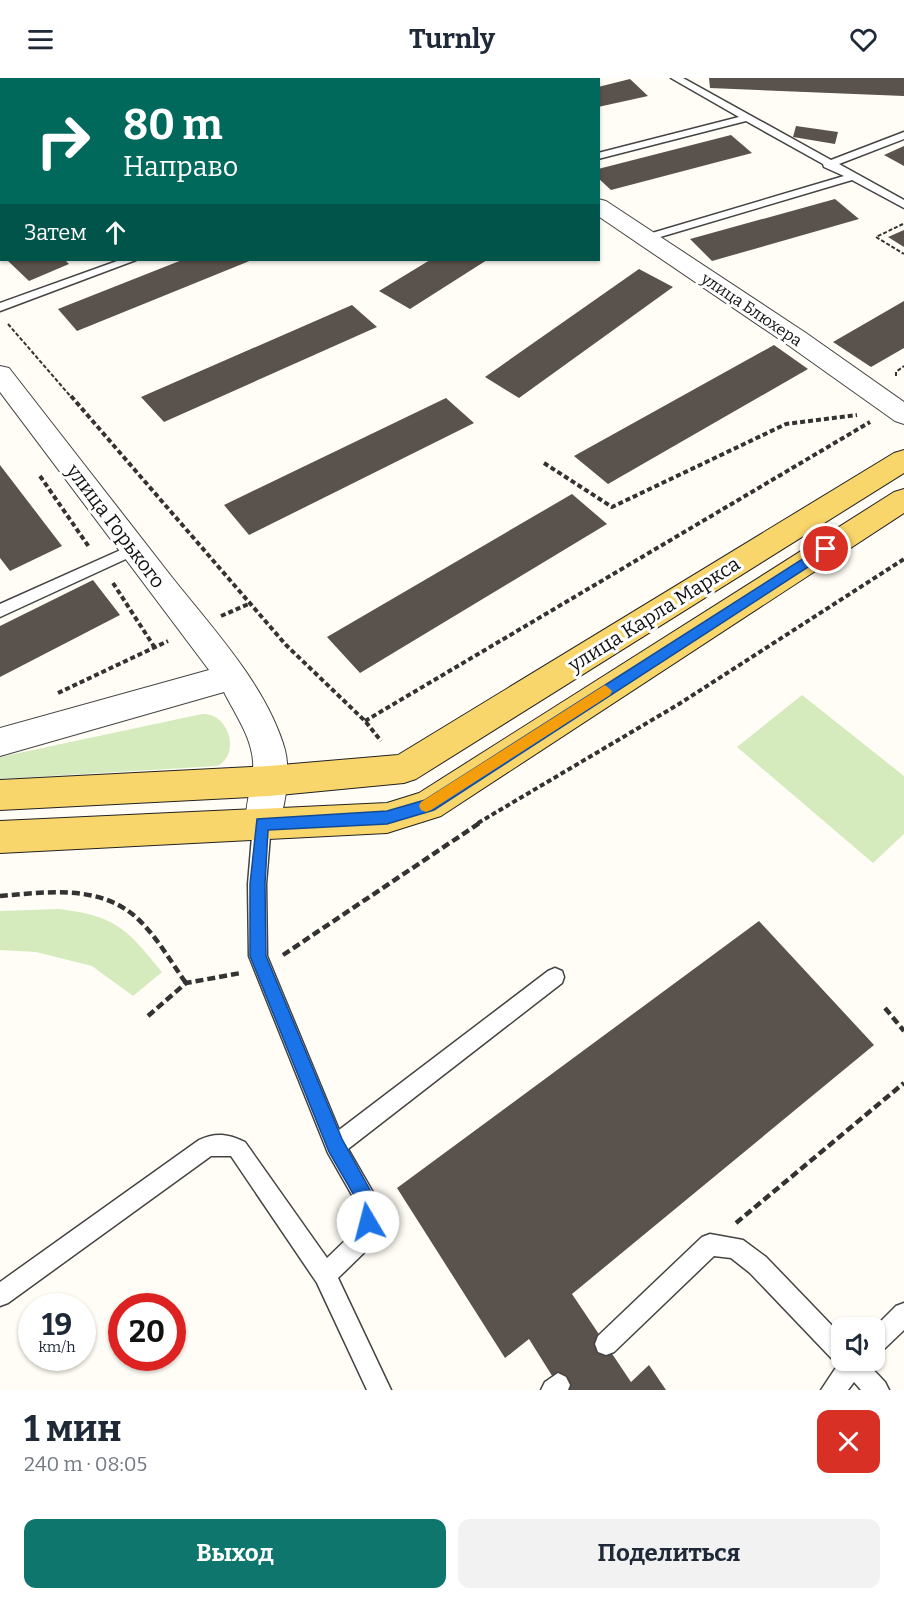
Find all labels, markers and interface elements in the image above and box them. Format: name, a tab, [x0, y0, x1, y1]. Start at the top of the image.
icon: menu	[24, 23, 57, 56]
text: Turnly	[409, 23, 495, 55]
icon: heart	[847, 23, 880, 56]
text: 80 m	[123, 100, 223, 150]
icon: right	[24, 102, 102, 180]
text: Направо	[123, 151, 238, 183]
icon: ahead	[99, 216, 132, 249]
text: Затем	[24, 219, 87, 246]
street label: улица Блюхера	[697, 268, 806, 350]
street label: улица Горького	[61, 459, 170, 593]
pin	[800, 523, 851, 574]
icon: arrive	[809, 532, 842, 565]
street label: улица Карла Маркса	[563, 551, 744, 677]
position arrow	[336, 1190, 400, 1254]
speed limit sign: 20	[108, 1293, 186, 1371]
text: 19	[42, 1307, 72, 1343]
map controls	[831, 1317, 885, 1371]
button: sound	[831, 1317, 885, 1371]
text: km/h	[38, 1338, 76, 1356]
text: 1 мин	[24, 1407, 122, 1451]
button: close	[817, 1410, 880, 1473]
text: 240 m · 08:05	[24, 1452, 147, 1476]
button: Выход	[24, 1519, 446, 1588]
button: Поделиться	[458, 1519, 880, 1588]

